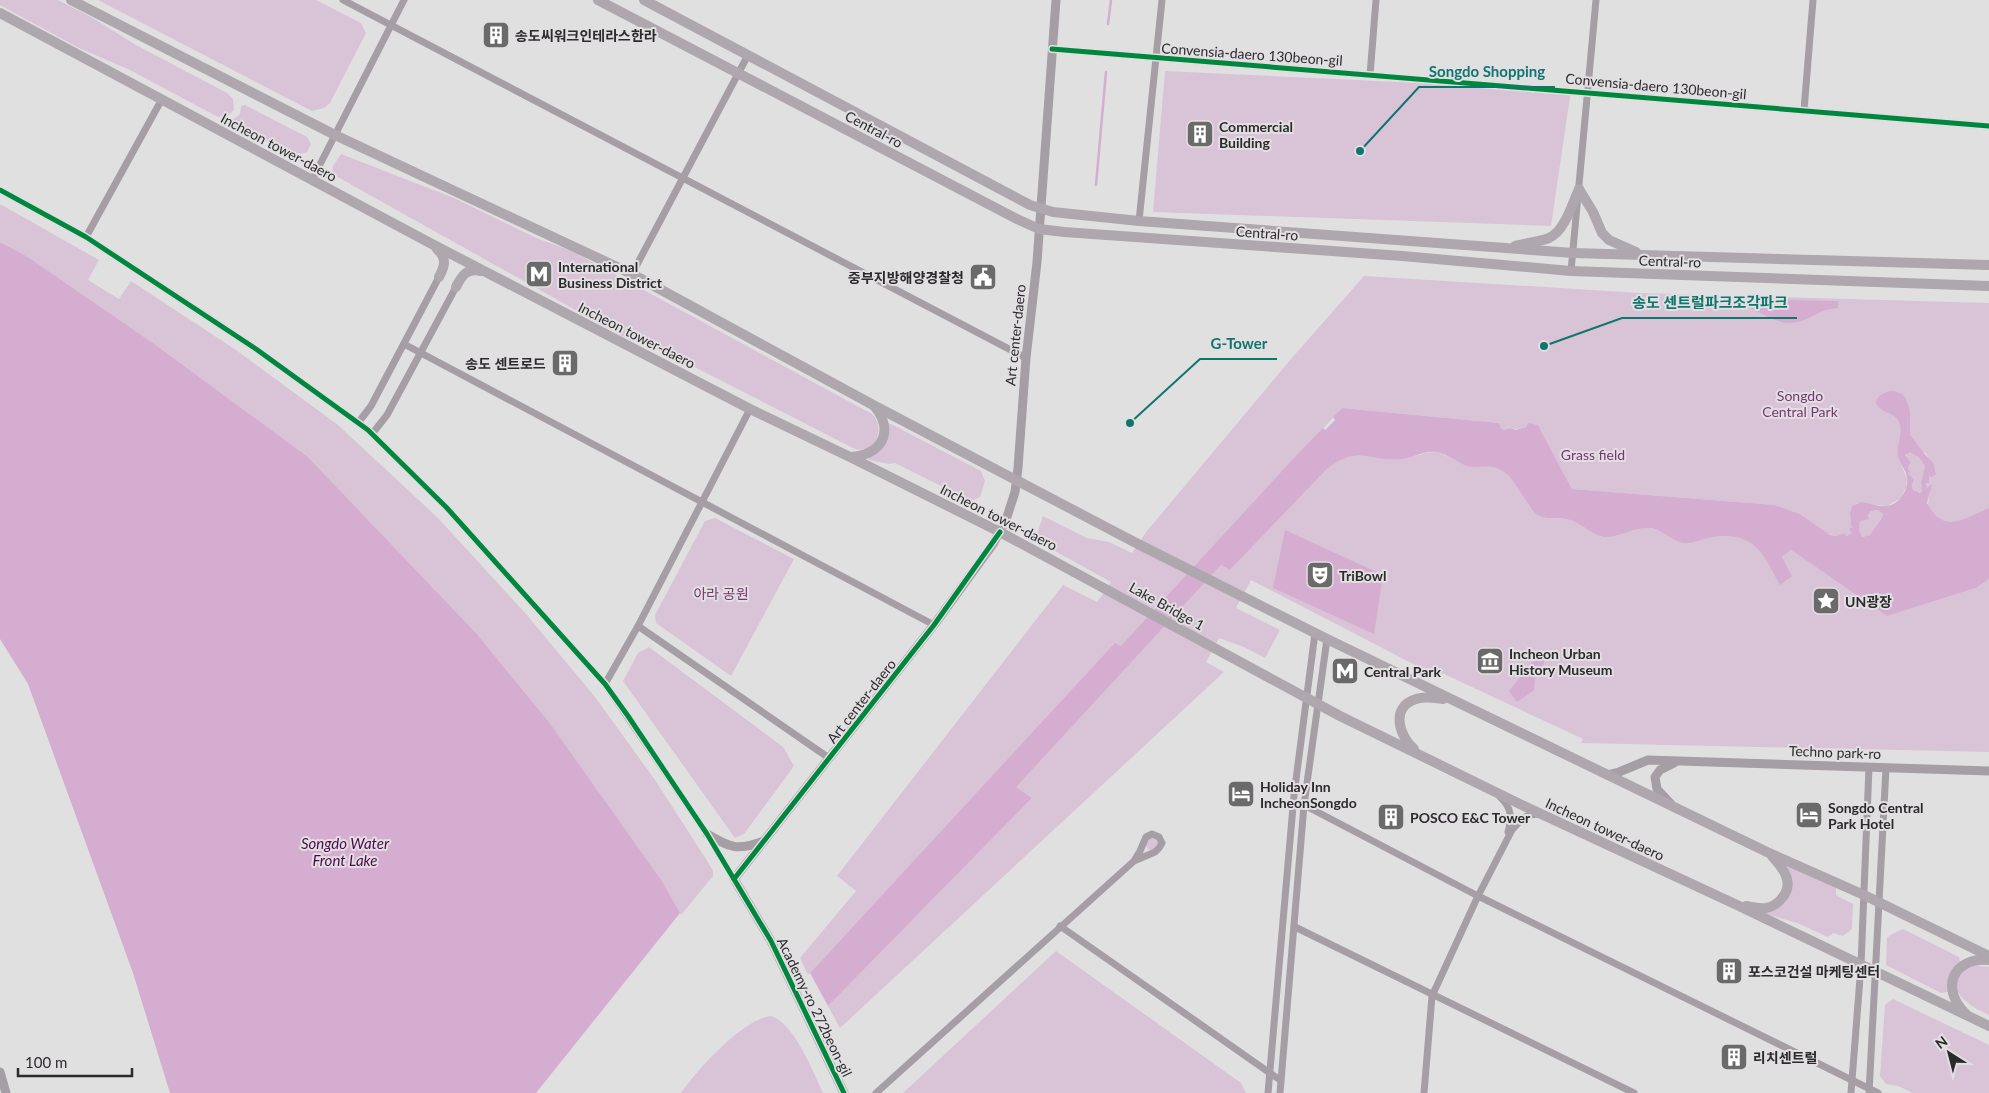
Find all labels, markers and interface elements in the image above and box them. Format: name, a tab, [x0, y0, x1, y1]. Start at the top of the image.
building icon: 송도씨워크인테라스한라	[481, 20, 511, 50]
place label: 송도씨워크인테라스한라	[515, 27, 657, 44]
street label: Convensia-daero 130beon-gil	[1161, 39, 1343, 69]
callout: Songdo Shopping	[1419, 57, 1555, 87]
text: Songdo Shopping	[1429, 62, 1545, 80]
street label: Convensia-daero 130beon-gil	[1565, 70, 1747, 102]
street label: Central-ro	[842, 107, 906, 151]
street label: Incheon tower-daero	[218, 109, 340, 185]
place label: Commercial Building	[1219, 118, 1293, 151]
building icon: Commercial Building	[1185, 119, 1215, 149]
street label: Central-ro	[1235, 222, 1299, 244]
street label: Central-ro	[1638, 251, 1702, 271]
place label: International Business District	[558, 258, 663, 291]
metro station icon: International Business District	[524, 259, 554, 289]
public building icon: 중부지방해양경찰청	[968, 262, 998, 292]
place label: 중부지방해양경찰청	[848, 269, 964, 286]
street label: Art center-daero	[1001, 283, 1029, 387]
callout: 송도 센트럴파크조각파크	[1622, 288, 1797, 318]
text: 송도 센트럴파크조각파크	[1632, 293, 1788, 311]
street label: Incheon tower-daero	[576, 298, 698, 372]
callout: G-Tower	[1200, 329, 1277, 359]
text: G-Tower	[1211, 334, 1268, 352]
building icon: 송도 센트로드	[550, 348, 580, 378]
place label: 송도 센트로드	[465, 355, 546, 372]
park label: Songdo Central Park	[1762, 387, 1839, 420]
park label: Grass field	[1561, 446, 1625, 463]
street label: Incheon tower-daero	[938, 480, 1060, 554]
theatre icon: TriBowl	[1305, 560, 1335, 590]
place label: TriBowl	[1339, 567, 1386, 584]
street label: Lake Bridge 1	[1126, 578, 1208, 634]
park label: 아라 공원	[693, 585, 749, 602]
place icon: UN광장	[1811, 586, 1841, 616]
place label: UN광장	[1845, 593, 1892, 610]
place label: Incheon Urban History Museum	[1509, 645, 1613, 678]
museum icon: Incheon Urban History Museum	[1475, 646, 1505, 676]
street label: Art center-daero	[823, 655, 899, 746]
metro station icon: Central Park	[1330, 656, 1360, 686]
place label: Central Park	[1364, 663, 1441, 680]
street label: Techno park-ro	[1789, 742, 1882, 762]
place label: Holiday Inn IncheonSongdo	[1260, 778, 1357, 811]
hotel icon: Holiday Inn IncheonSongdo	[1226, 779, 1256, 809]
street label: Incheon tower-daero	[1543, 794, 1667, 864]
place label: Songdo Central Park Hotel	[1828, 799, 1924, 832]
hotel icon: Songdo Central Park Hotel	[1794, 800, 1824, 830]
building icon: POSCO E&C Tower	[1376, 802, 1406, 832]
place label: POSCO E&C Tower	[1410, 809, 1531, 826]
water label: Songdo Water Front Lake	[301, 834, 390, 869]
street label: Academy-ro 272beon-gil	[774, 935, 856, 1079]
building icon: 포스코건설 마케팅센터	[1714, 956, 1744, 986]
place label: 포스코건설 마케팅센터	[1748, 963, 1880, 980]
north arrow	[1924, 1028, 1974, 1078]
text: N	[1932, 1032, 1950, 1052]
building icon: 리치센트럴	[1719, 1042, 1749, 1072]
scale bar	[18, 1046, 131, 1078]
place label: 리치센트럴	[1753, 1049, 1817, 1066]
text: 100 m	[25, 1053, 67, 1071]

